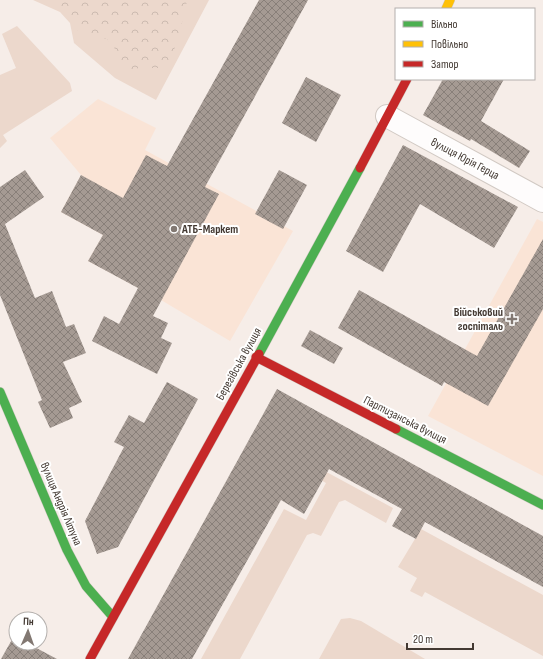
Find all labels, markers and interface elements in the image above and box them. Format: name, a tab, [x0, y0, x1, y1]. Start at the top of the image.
legend	[395, 8, 535, 80]
text: Вільно	[431, 17, 457, 32]
text: Повільно	[431, 37, 468, 52]
text: Затор	[431, 57, 459, 72]
street label: вулиця Юрія Герца	[428, 135, 502, 183]
place label: АТБ-Маркет	[181, 222, 238, 237]
marker: АТБ-Маркет	[169, 224, 179, 234]
place label: Військовий госпіталь	[454, 305, 503, 334]
marker: Військовий госпіталь	[506, 313, 518, 325]
street label: Берегівська вулиця	[213, 325, 265, 403]
street label: Партизанська вулиця	[361, 393, 449, 448]
street label: вулиця Андрія Літуна	[37, 460, 85, 548]
north arrow	[8, 611, 48, 651]
text: Пн	[23, 615, 34, 628]
scale bar	[407, 625, 473, 651]
text: 20 m	[413, 632, 433, 647]

